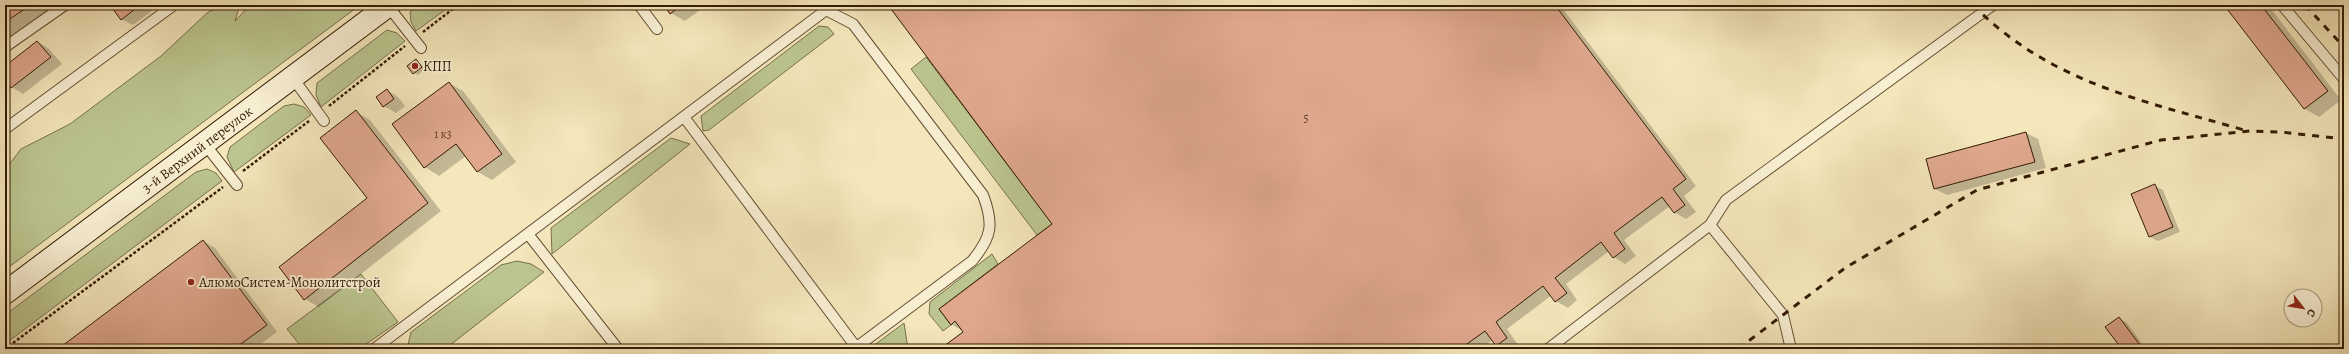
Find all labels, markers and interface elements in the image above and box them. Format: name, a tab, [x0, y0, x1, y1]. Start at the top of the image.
place label: КПП	[423, 57, 452, 76]
marker: КПП	[410, 61, 420, 71]
street label: 3-й Верхний переулок	[138, 101, 256, 197]
house number: 5	[1303, 110, 1309, 126]
house number: 1 к3	[434, 126, 452, 142]
place label: АлюмоСистем-Монолитстрой	[198, 273, 381, 292]
marker: АлюмоСистем-Монолитстрой	[186, 277, 196, 287]
north arrow	[2283, 288, 2323, 328]
text: С	[2303, 306, 2319, 320]

